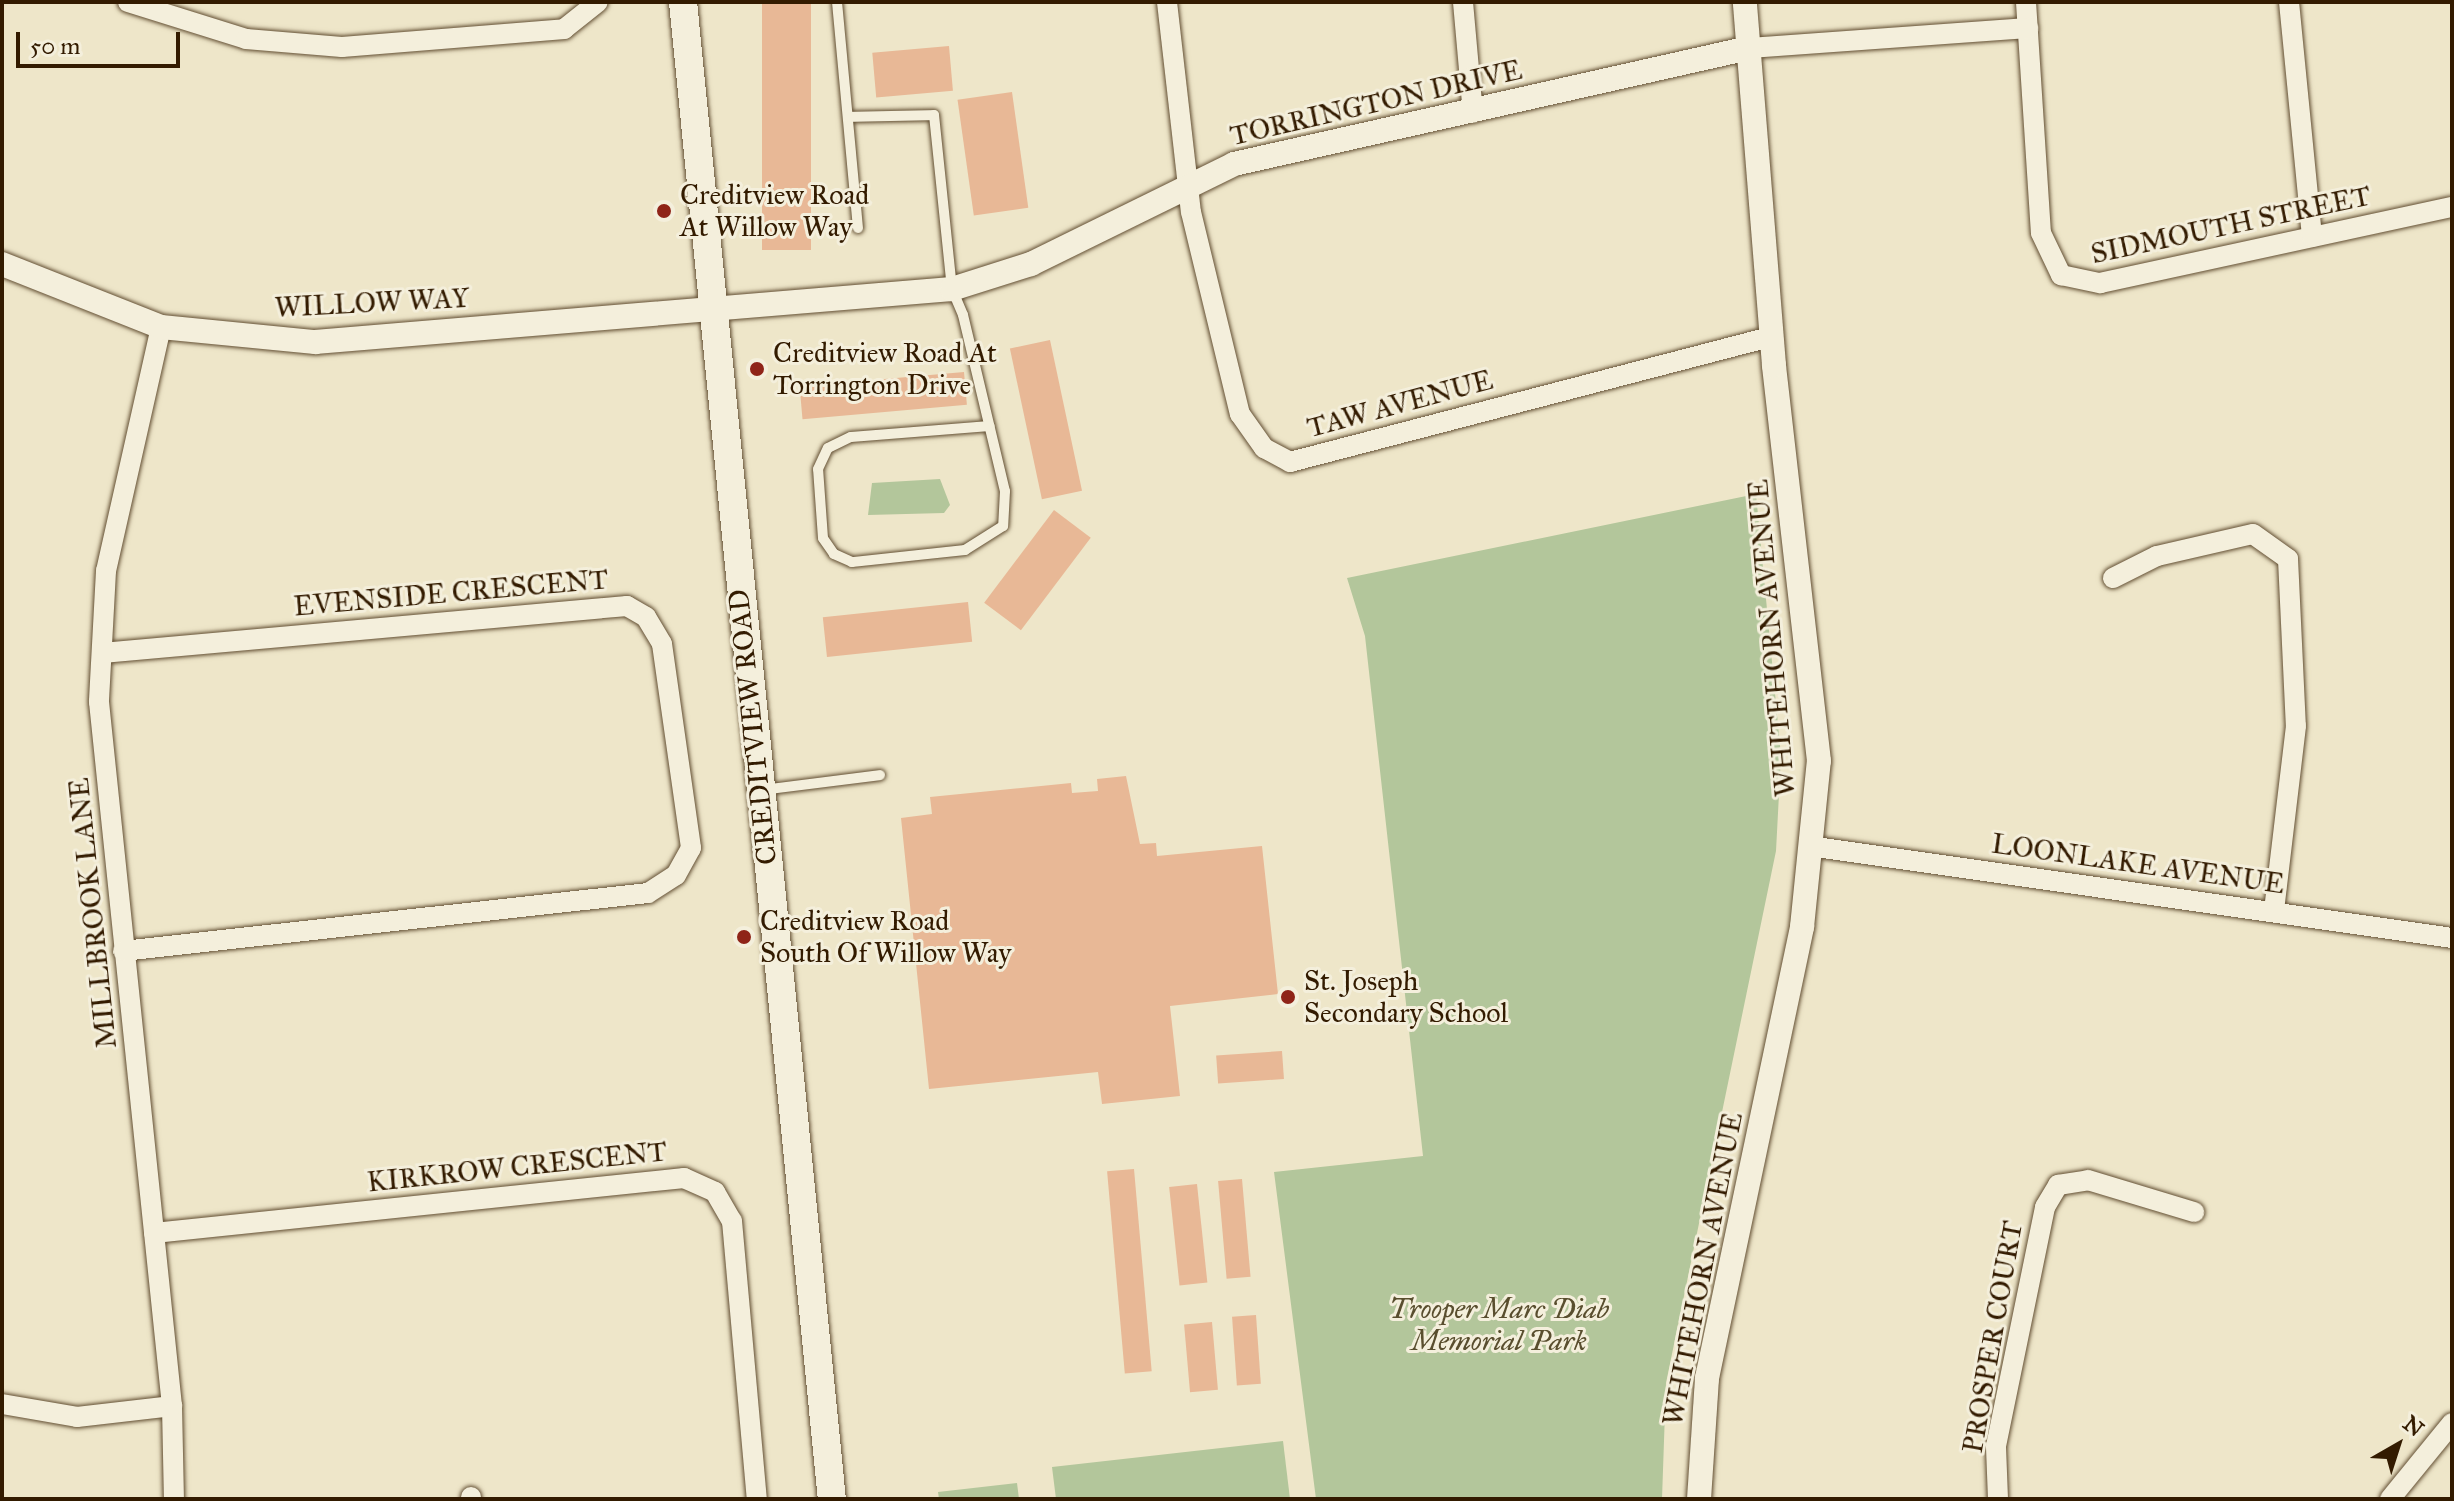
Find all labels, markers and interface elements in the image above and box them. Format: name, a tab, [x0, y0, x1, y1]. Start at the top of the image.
scale bar	[20, 16, 184, 66]
text: 50 m	[30, 31, 80, 61]
street label: TORRINGTON DRIVE	[1227, 53, 1525, 153]
place label: Creditview Road At Willow Way	[680, 178, 869, 244]
street label: SIDMOUTH STREET	[2088, 179, 2374, 271]
marker: Creditview Road At Willow Way	[655, 202, 673, 220]
street label: WILLOW WAY	[274, 281, 470, 325]
place label: Creditview Road At Torrington Drive	[773, 336, 997, 402]
marker: Creditview Road At Torrington Drive	[748, 360, 766, 378]
street label: TAW AVENUE	[1303, 363, 1497, 445]
street label: WHITEHORN AVENUE	[1741, 478, 1803, 798]
street label: EVENSIDE CRESCENT	[292, 563, 610, 623]
street label: CREDITVIEW ROAD	[722, 588, 784, 866]
street label: MILLBROOK LANE	[62, 776, 124, 1050]
street label: LOONLAKE AVENUE	[1989, 827, 2287, 901]
place label: Creditview Road South Of Willow Way	[760, 904, 1011, 970]
marker: Creditview Road South Of Willow Way	[735, 928, 753, 946]
place label: St. Joseph Secondary School	[1304, 964, 1508, 1030]
marker: St. Joseph Secondary School	[1279, 988, 1297, 1006]
street label: WHITEHORN AVENUE	[1656, 1109, 1750, 1429]
street label: KIRKROW CRESCENT	[366, 1135, 668, 1199]
street label: PROSPER COURT	[1956, 1218, 2030, 1456]
park label: Trooper Marc Diab Memorial Park	[1389, 1292, 1609, 1358]
north arrow	[2358, 1405, 2438, 1485]
text: N	[2398, 1410, 2429, 1442]

